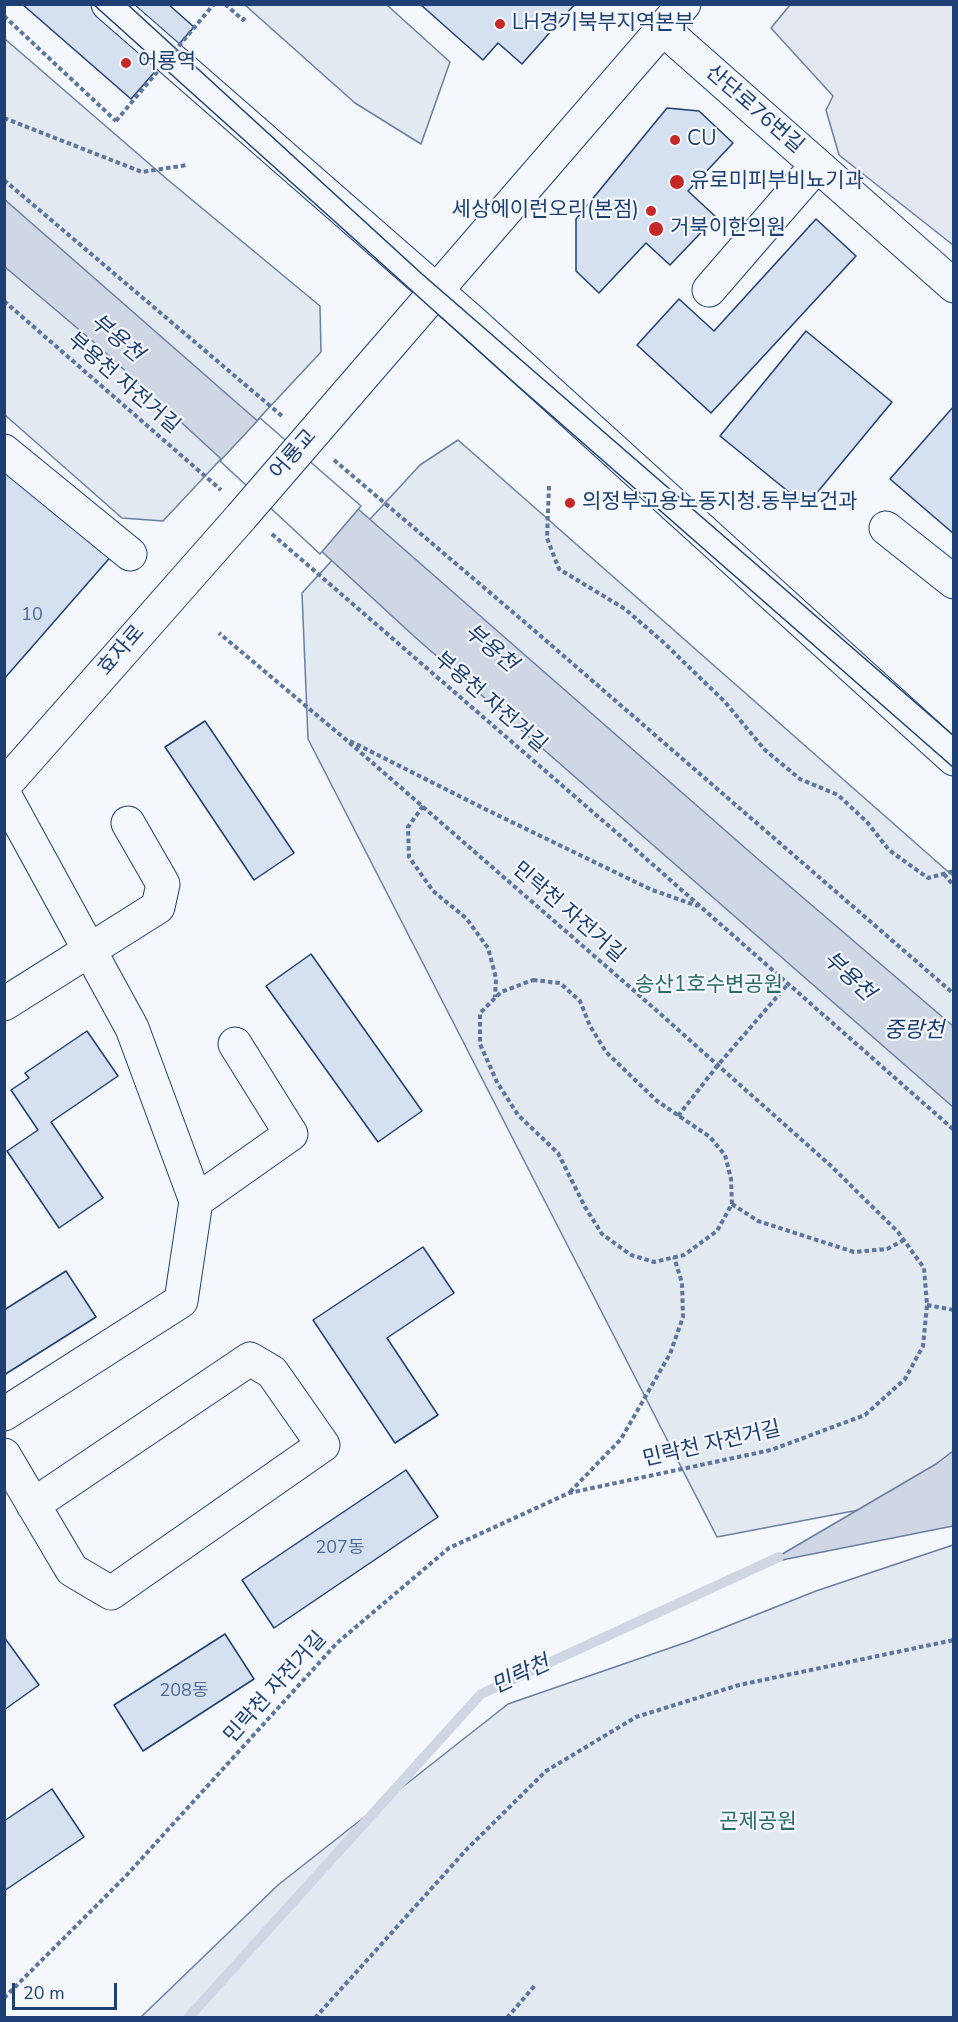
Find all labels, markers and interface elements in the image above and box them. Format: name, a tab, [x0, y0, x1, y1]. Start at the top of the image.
place label: LH경기북부지역본부	[512, 11, 694, 37]
marker: LH경기북부지역본부	[493, 17, 507, 31]
place label: 어룡역	[138, 50, 196, 76]
marker: 어룡역	[119, 56, 133, 70]
street label: 산단로76번길	[700, 61, 808, 159]
place label: CU	[687, 127, 716, 153]
marker: CU	[668, 133, 682, 147]
place label: 유로미피부비뇨기과	[690, 169, 864, 195]
marker: 유로미피부비뇨기과	[668, 173, 686, 191]
place label: 세상에이런오리(본점)	[452, 198, 639, 224]
marker: 세상에이런오리(본점)	[644, 204, 658, 218]
place label: 거북이한의원	[670, 216, 786, 242]
marker: 거북이한의원	[647, 220, 665, 238]
water label: 부용천	[84, 309, 148, 369]
street label: 부용천 자전거길	[62, 328, 184, 440]
street label: 어룡교	[265, 425, 323, 485]
place label: 의정부고용노동지청.동부보건과	[582, 490, 857, 516]
marker: 의정부고용노동지청.동부보건과	[563, 496, 577, 510]
house number: 10	[21, 605, 43, 627]
water label: 부용천	[458, 619, 522, 679]
street label: 효자로	[93, 621, 151, 681]
street label: 부용천 자전거길	[429, 647, 551, 759]
street label: 민락천 자전거길	[507, 857, 629, 969]
water label: 부용천	[817, 947, 879, 1007]
park label: 송산1호수변공원	[635, 973, 783, 999]
water label: 중랑천	[884, 1019, 944, 1045]
street label: 민락천 자전거길	[641, 1417, 783, 1473]
house number: 207동	[316, 1538, 364, 1560]
street label: 민락천 자전거길	[220, 1627, 332, 1749]
water label: 민락천	[488, 1651, 554, 1701]
house number: 208동	[160, 1681, 208, 1703]
park label: 곤제공원	[719, 1810, 797, 1836]
scale bar	[15, 1971, 120, 2009]
text: 20 m	[23, 1981, 65, 2005]

